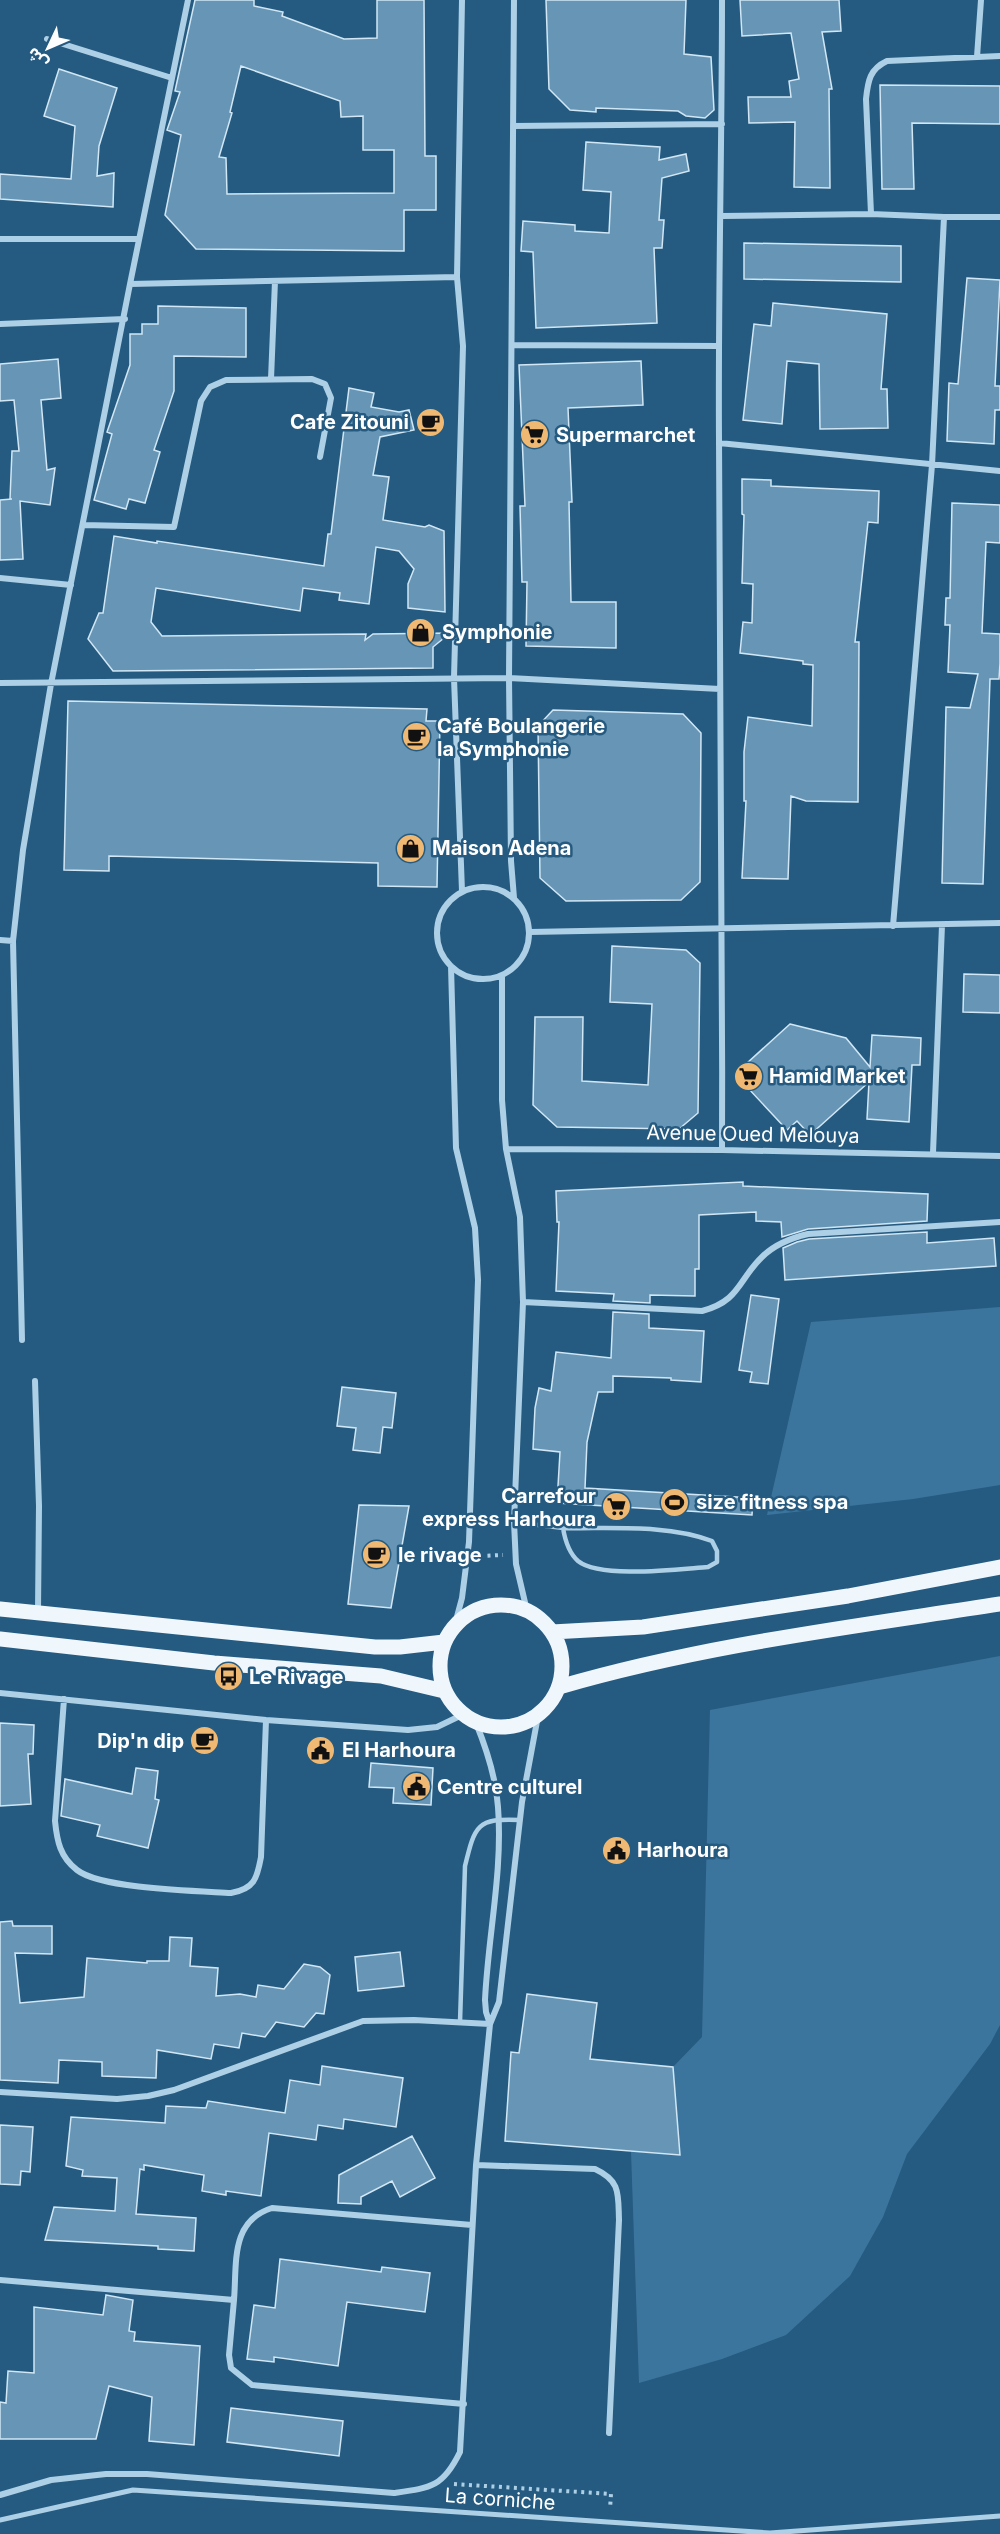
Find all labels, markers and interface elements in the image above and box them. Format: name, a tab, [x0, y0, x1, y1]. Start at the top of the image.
north arrow	[18, 18, 78, 78]
text: ش	[22, 44, 52, 73]
cafe icon: Cafe Zitouni	[414, 406, 446, 438]
place label: Cafe Zitouni	[290, 410, 409, 434]
supermarket icon: Supermarchet	[519, 419, 551, 451]
place label: Supermarchet	[556, 423, 695, 447]
shop icon: Symphonie	[405, 616, 437, 648]
place label: Symphonie	[442, 620, 553, 644]
place label: Café Boulangerie la Symphonie	[437, 714, 605, 761]
cafe icon: Café Boulangerie la Symphonie	[400, 721, 432, 753]
shop icon: Maison Adena	[395, 832, 427, 864]
place label: Maison Adena	[432, 836, 571, 860]
supermarket icon: Hamid Market	[732, 1060, 764, 1092]
place label: Hamid Market	[769, 1064, 906, 1088]
street label: Avenue Oued Melouya	[646, 1120, 860, 1148]
place label: Carrefour express Harhoura	[422, 1484, 596, 1531]
sports icon: size fitness spa	[659, 1486, 691, 1518]
place label: size fitness spa	[696, 1490, 848, 1514]
supermarket icon: Carrefour express Harhoura	[601, 1491, 633, 1523]
cafe icon: le rivage	[361, 1539, 393, 1571]
place label: le rivage	[398, 1543, 482, 1567]
bus stop icon: Le Rivage	[212, 1661, 244, 1693]
place label: Le Rivage	[249, 1665, 344, 1689]
cafe icon: Dip'n dip	[189, 1725, 221, 1757]
place label: Dip'n dip	[97, 1729, 184, 1753]
public building icon: El Harhoura	[305, 1734, 337, 1766]
place label: El Harhoura	[342, 1738, 456, 1762]
public building icon: Centre culturel	[400, 1771, 432, 1803]
place label: Centre culturel	[437, 1775, 583, 1799]
public building icon: Harhoura	[600, 1834, 632, 1866]
place label: Harhoura	[637, 1838, 729, 1862]
street label: La corniche	[444, 2483, 556, 2515]

